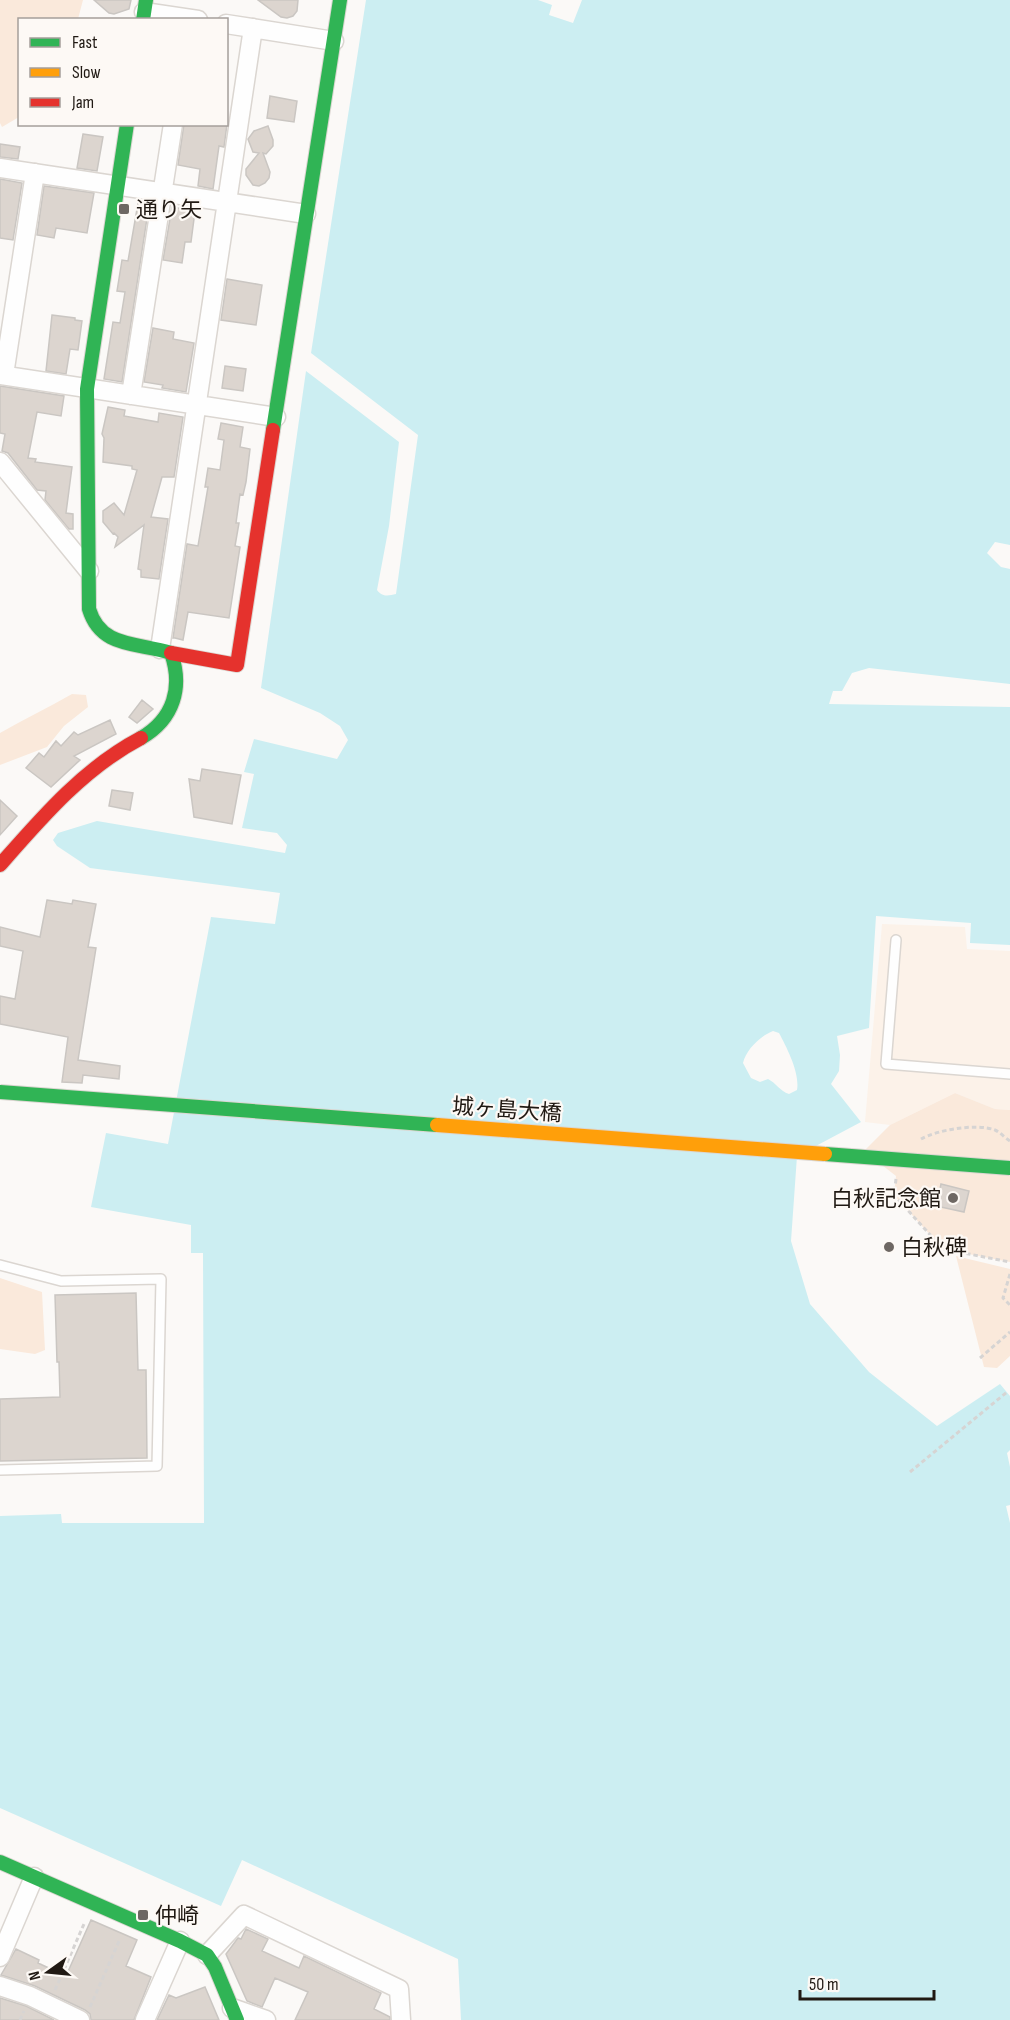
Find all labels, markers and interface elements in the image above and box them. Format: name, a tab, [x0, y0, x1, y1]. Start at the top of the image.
legend	[18, 18, 228, 126]
text: Fast	[72, 32, 98, 53]
text: Slow	[72, 62, 101, 83]
text: Jam	[71, 92, 94, 113]
place label: 通り矢	[136, 197, 202, 224]
marker: 通り矢	[117, 202, 131, 216]
street label: 城ヶ島大橋	[451, 1093, 563, 1128]
place label: 白秋記念館	[831, 1186, 941, 1213]
marker: 白秋記念館	[946, 1191, 960, 1205]
place label: 白秋碑	[901, 1235, 967, 1262]
marker: 白秋碑	[882, 1240, 896, 1254]
place label: 仲崎	[155, 1903, 199, 1930]
marker: 仲崎	[136, 1908, 150, 1922]
north arrow	[18, 1942, 78, 2002]
scale bar	[800, 1963, 934, 2001]
text: N	[25, 1969, 45, 1982]
text: 50 m	[809, 1974, 839, 1995]

